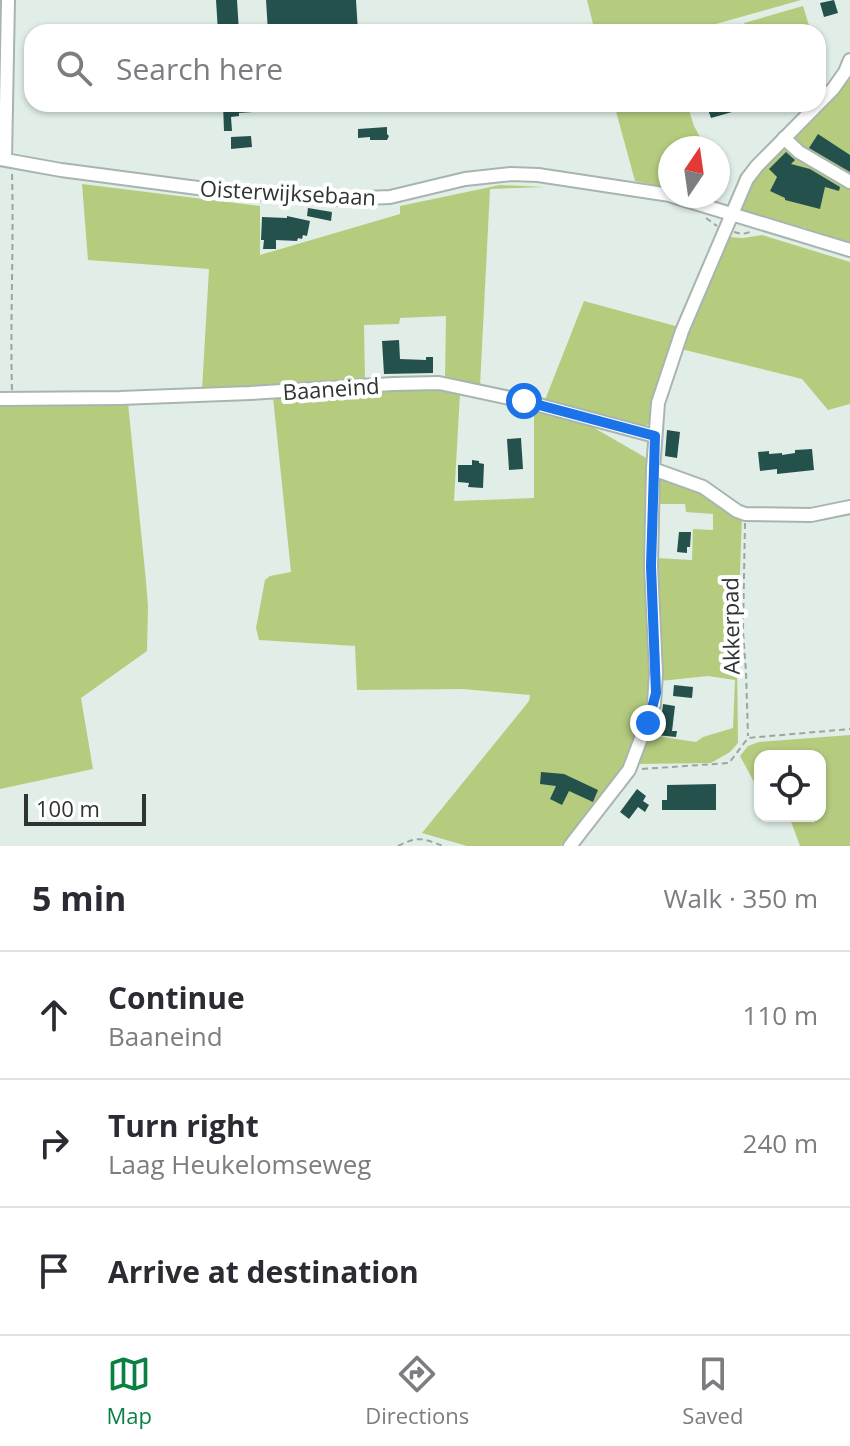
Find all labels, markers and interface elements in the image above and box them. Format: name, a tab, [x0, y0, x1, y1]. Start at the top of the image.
search box	[24, 24, 826, 112]
icon: search	[52, 46, 96, 90]
text: Search here	[116, 48, 283, 89]
north arrow	[658, 136, 730, 208]
street label: Oisterwijksebaan	[199, 172, 377, 212]
street label: Baaneind	[282, 370, 380, 406]
route start	[506, 383, 542, 419]
street label: Akkerpad	[714, 577, 746, 675]
route end	[630, 705, 666, 741]
map controls	[754, 750, 826, 822]
button: locate	[754, 750, 826, 822]
scale bar	[24, 790, 146, 826]
text: 100 m	[36, 793, 100, 823]
text: 5 min	[32, 875, 126, 921]
text: Walk · 350 m	[664, 880, 818, 916]
text: Continue	[108, 977, 245, 1018]
icon: ahead	[32, 993, 76, 1037]
text: 110 m	[743, 997, 818, 1033]
text: Baaneind	[108, 1018, 223, 1054]
text: Turn right	[108, 1105, 259, 1146]
icon: right	[32, 1121, 76, 1165]
text: 240 m	[743, 1125, 818, 1161]
text: Laag Heukelomseweg	[108, 1146, 371, 1182]
icon: arrive	[32, 1249, 76, 1293]
text: Arrive at destination	[108, 1251, 419, 1292]
tab: Map	[107, 1352, 152, 1430]
tab: Directions	[365, 1352, 469, 1430]
tab: Saved	[682, 1352, 743, 1430]

